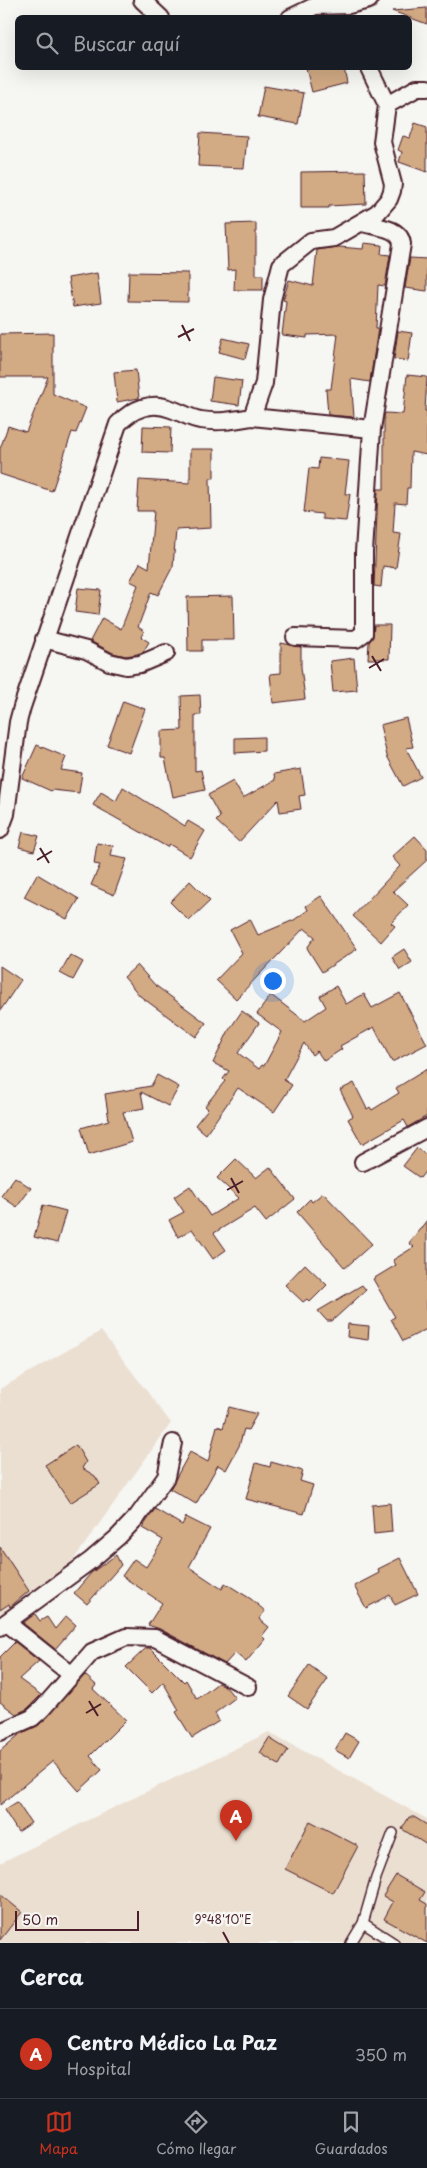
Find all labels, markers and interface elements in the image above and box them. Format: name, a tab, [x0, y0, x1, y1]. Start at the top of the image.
search box	[15, 15, 412, 70]
icon: search	[33, 29, 61, 57]
text: Buscar aquí	[73, 29, 180, 57]
your location	[260, 968, 286, 994]
pin: A	[220, 1800, 252, 1841]
scale bar	[15, 1908, 139, 1931]
text: 50 m	[22, 1909, 58, 1930]
text: 9°48'10"E	[194, 1910, 252, 1928]
text: Cerca	[20, 1960, 84, 1992]
text: Centro Médico La Paz	[67, 2028, 277, 2056]
text: A	[30, 2042, 42, 2066]
text: 350 m	[355, 2042, 407, 2066]
text: Hospital	[67, 2056, 131, 2080]
tab: Mapa	[39, 2108, 78, 2159]
tab: Cómo llegar	[156, 2108, 236, 2159]
tab: Guardados	[315, 2108, 388, 2159]

